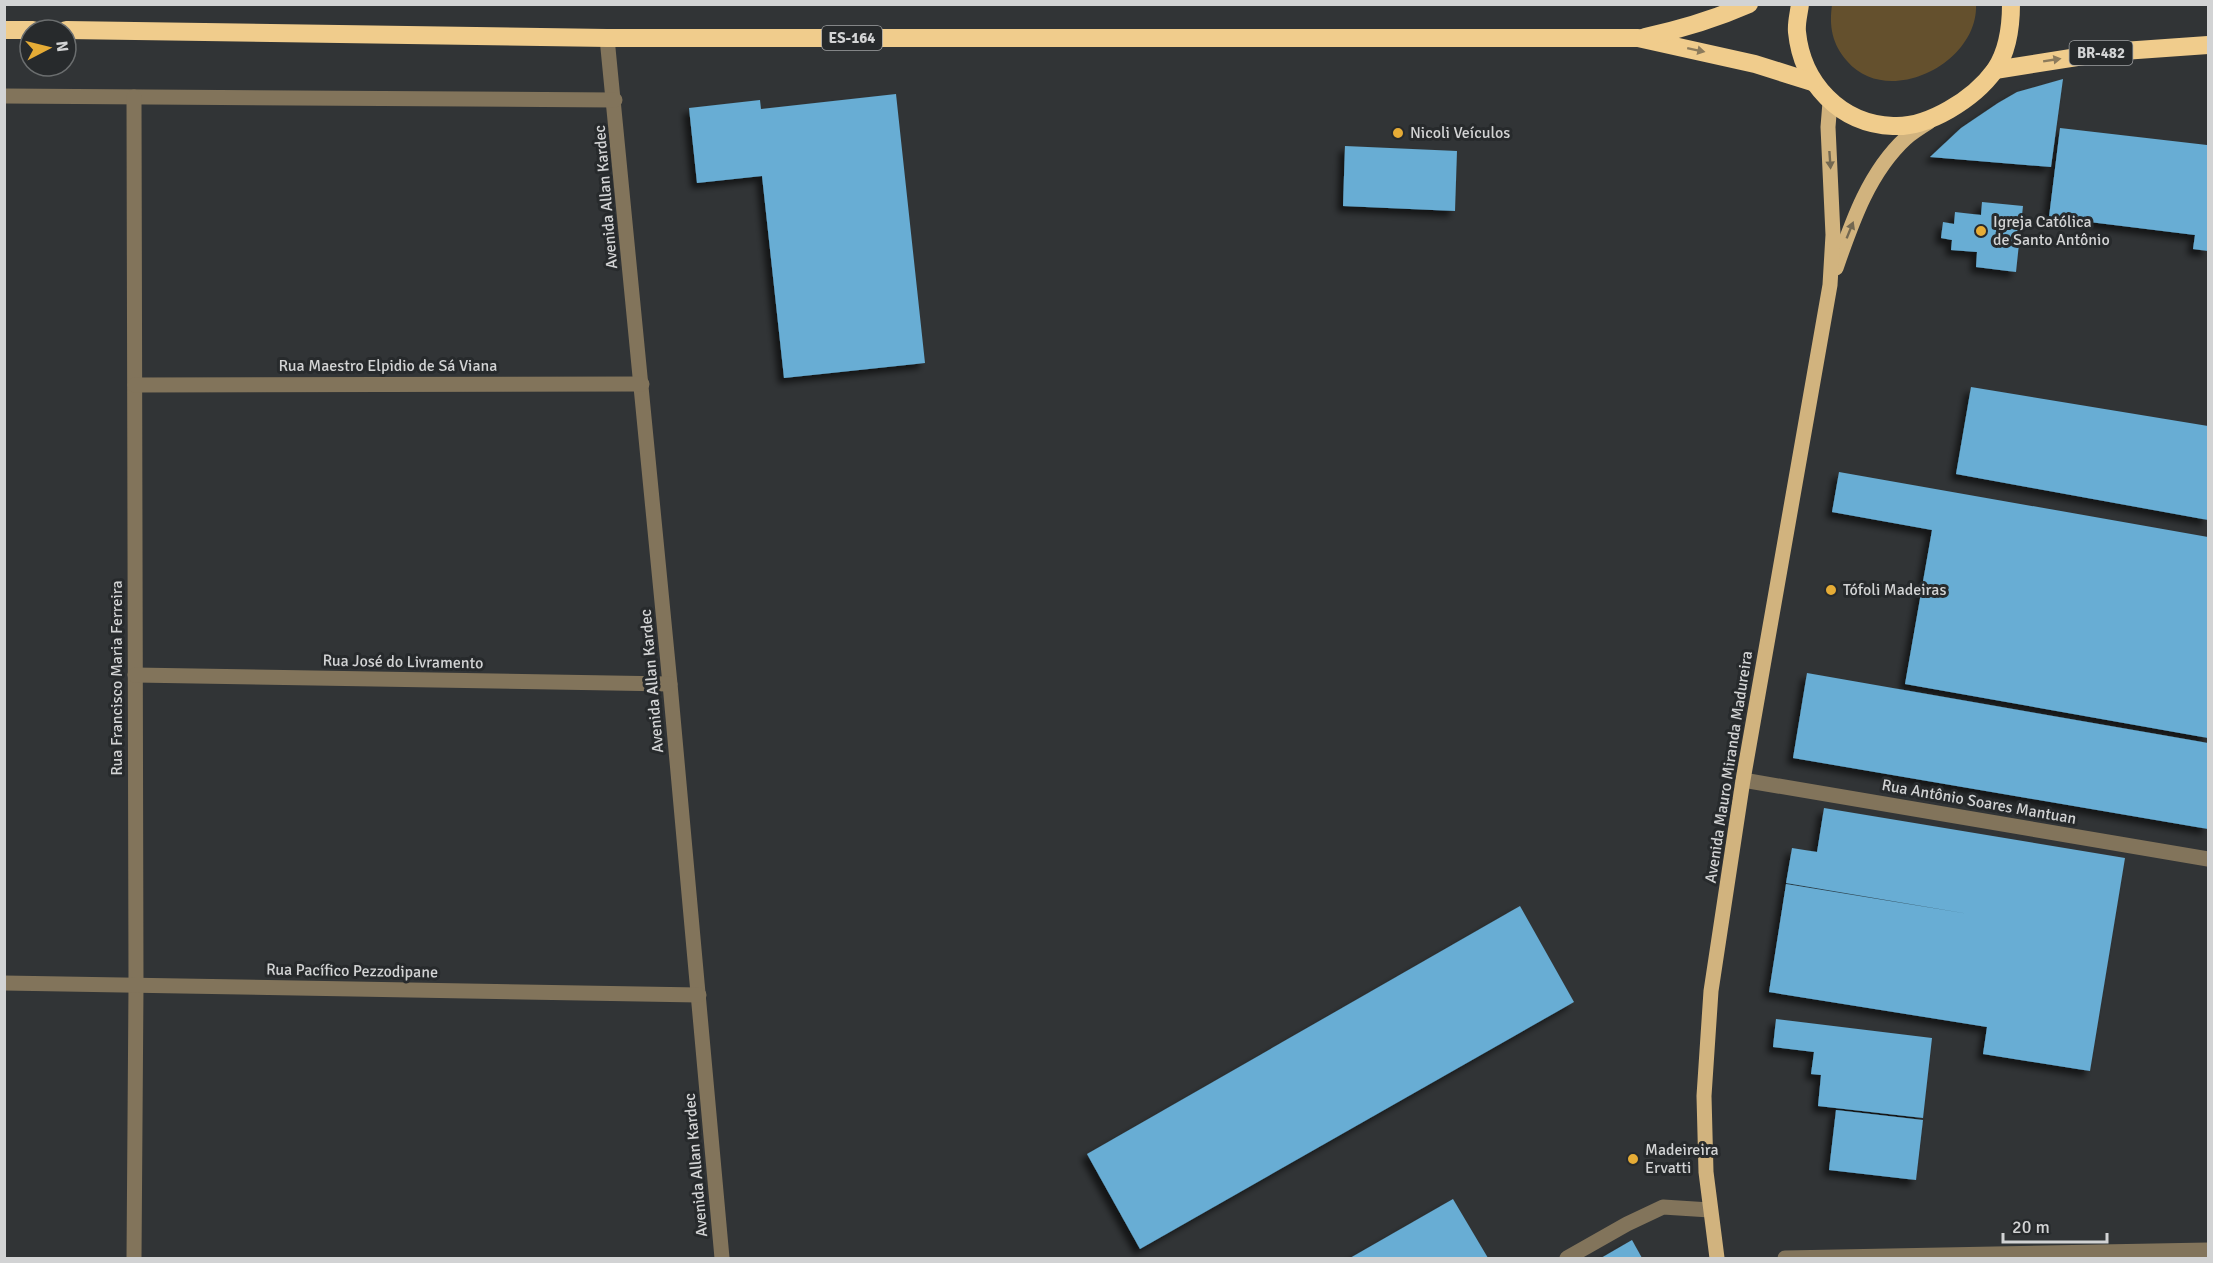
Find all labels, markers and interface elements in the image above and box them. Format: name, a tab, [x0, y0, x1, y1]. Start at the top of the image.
north arrow	[18, 18, 78, 78]
road number: ES-164	[822, 26, 882, 50]
text: N	[51, 40, 72, 53]
road number: BR-482	[2070, 41, 2132, 65]
one-way arrow	[1686, 46, 1705, 55]
one-way arrow	[2043, 55, 2062, 64]
place label: Nicoli Veículos	[1410, 123, 1510, 143]
street label: Avenida Allan Kardec	[590, 124, 622, 270]
marker: Nicoli Veículos	[1391, 126, 1405, 140]
one-way arrow	[1825, 151, 1835, 170]
place label: Igreja Católica de Santo Antônio	[1993, 212, 2110, 250]
one-way arrow	[1846, 221, 1855, 239]
marker: Igreja Católica de Santo Antônio	[1974, 224, 1988, 238]
street label: Rua Maestro Elpidio de Sá Viana	[279, 356, 497, 376]
street label: Rua Francisco Maria Ferreira	[107, 580, 127, 776]
place label: Tófoli Madeiras	[1843, 580, 1946, 600]
marker: Tófoli Madeiras	[1824, 583, 1838, 597]
street label: Avenida Allan Kardec	[636, 608, 668, 754]
street label: Avenida Mauro Miranda Madureira	[1701, 649, 1757, 885]
street label: Rua José do Livramento	[323, 651, 483, 673]
street label: Rua Antônio Soares Mantuan	[1880, 775, 2078, 829]
street label: Rua Pacífico Pezzodipane	[266, 959, 438, 983]
street label: Avenida Allan Kardec	[680, 1092, 712, 1238]
place label: Madeireira Ervatti	[1645, 1140, 1719, 1178]
marker: Madeireira Ervatti	[1626, 1152, 1640, 1166]
scale bar	[2003, 1206, 2106, 1244]
text: 20 m	[2012, 1216, 2050, 1238]

